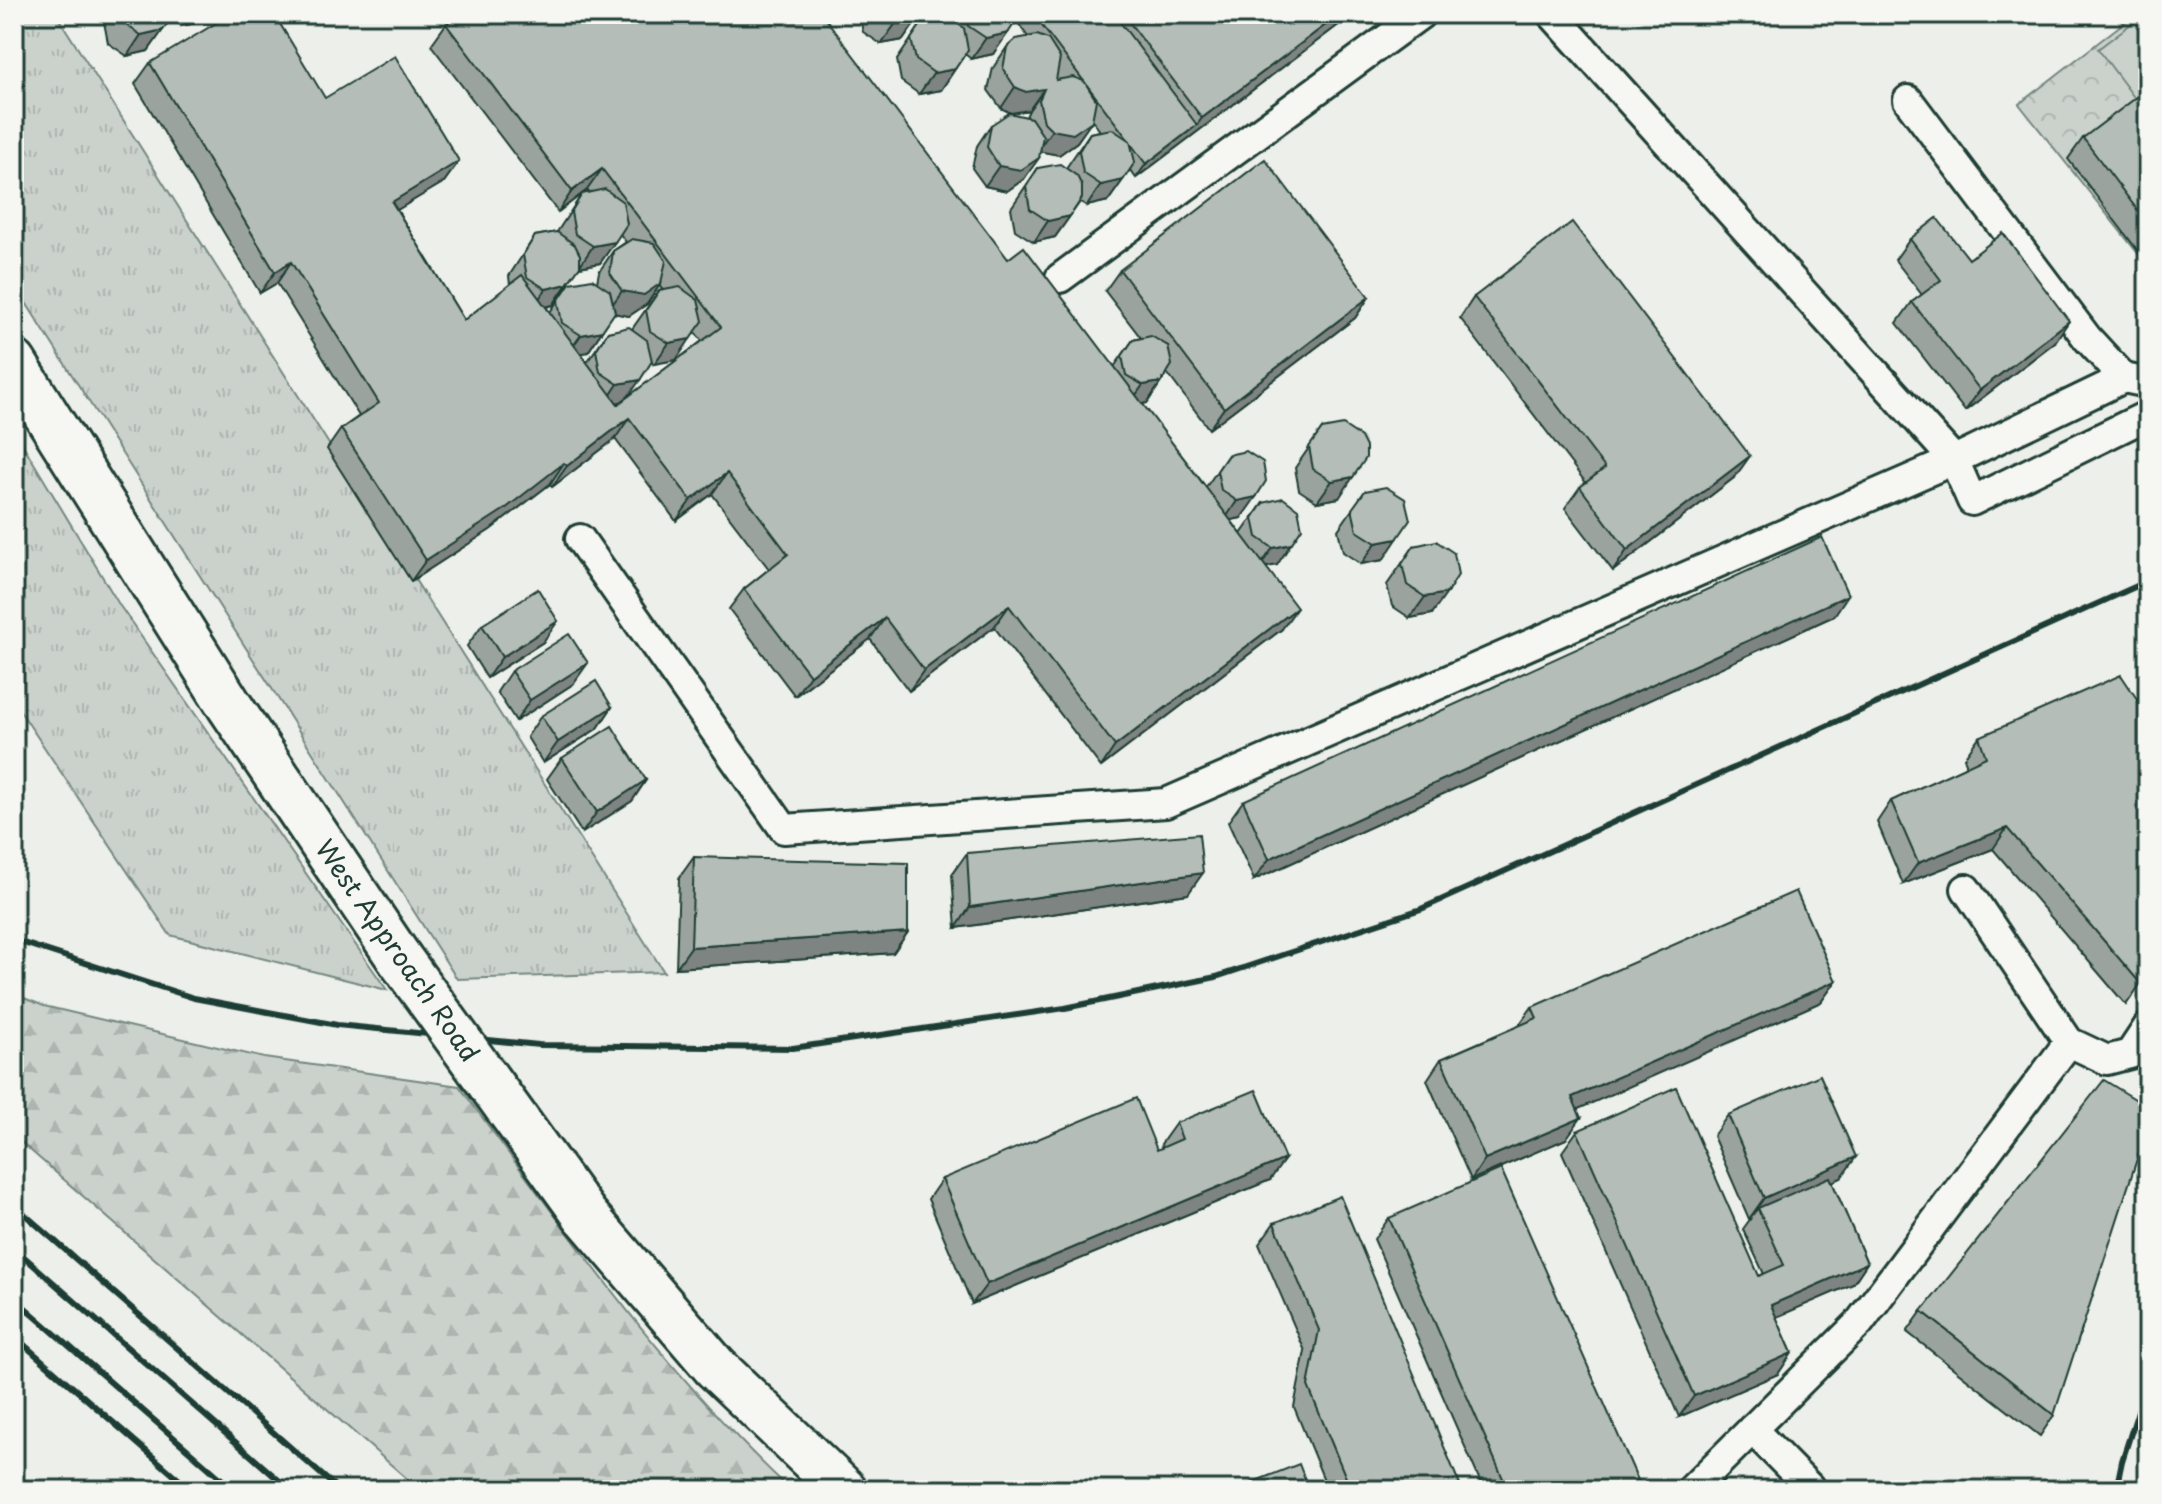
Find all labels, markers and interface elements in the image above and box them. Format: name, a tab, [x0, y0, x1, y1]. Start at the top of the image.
street label: West Approach Road	[307, 831, 490, 1069]

